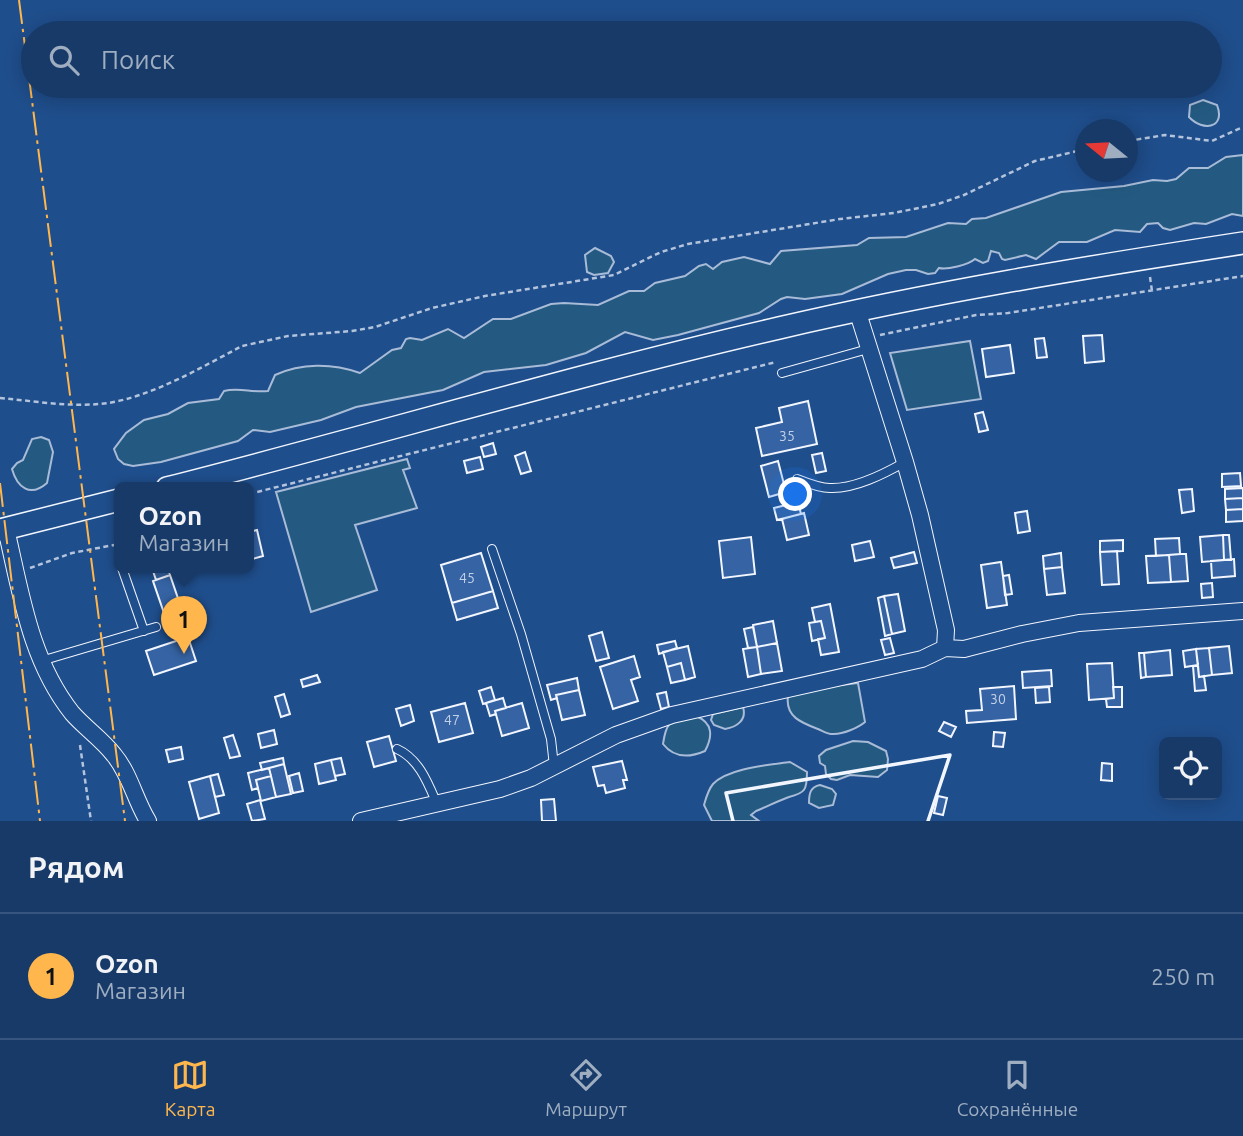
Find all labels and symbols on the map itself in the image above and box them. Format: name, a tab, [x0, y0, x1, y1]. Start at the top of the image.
north arrow	[1075, 119, 1138, 182]
house number: 35	[779, 428, 795, 444]
your location	[778, 477, 812, 511]
house number: 45	[459, 570, 475, 586]
pin: 1	[161, 596, 207, 654]
house number: 30	[990, 691, 1006, 707]
house number: 47	[444, 712, 460, 728]

